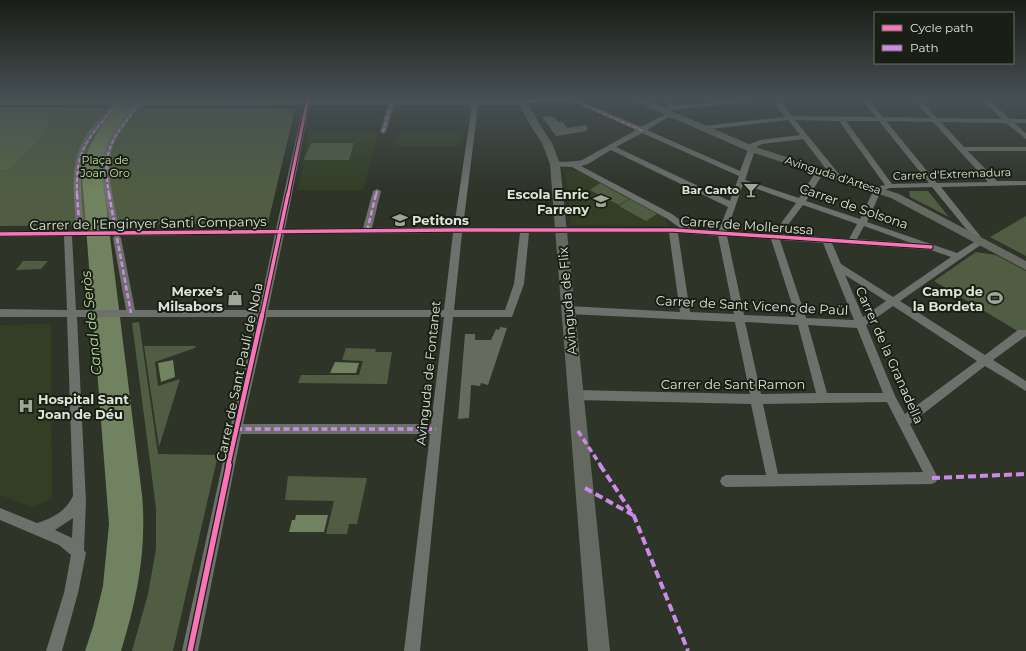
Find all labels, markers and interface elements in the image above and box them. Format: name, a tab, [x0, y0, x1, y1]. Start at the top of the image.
legend	[874, 12, 1014, 64]
text: Cycle path	[910, 20, 973, 35]
text: Path	[910, 40, 939, 55]
park label: Plaça de Joan Oro	[79, 153, 130, 180]
street label: Avinguda d'Artesa	[783, 153, 883, 197]
street label: Carrer d'Extremadura	[893, 165, 1011, 183]
street label: Carrer de Solsona	[797, 180, 911, 232]
bar icon: Bar Canto	[742, 181, 760, 199]
place label: Bar Canto	[682, 183, 739, 197]
place label: Escola Enric Farreny	[507, 186, 589, 217]
school or university icon: Escola Enric Farreny	[592, 192, 610, 210]
school or university icon: Petitons	[391, 211, 409, 229]
place label: Petitons	[412, 212, 469, 228]
street label: Carrer de Mollerussa	[680, 212, 814, 238]
street label: Carrer de l'Enginyer Santi Companys	[29, 213, 267, 233]
street label: Avinguda de Flix	[554, 246, 580, 356]
water label: Canal de Seròs	[77, 270, 105, 376]
street label: Carrer de Sant Paulí de Nola	[212, 281, 266, 463]
place label: Merxe's Milsabors	[158, 283, 223, 314]
place label: Camp de la Bordeta	[913, 283, 983, 314]
street label: Carrer de la Granadella	[853, 284, 927, 426]
shop icon: Merxe's Milsabors	[226, 289, 244, 307]
sports icon: Camp de la Bordeta	[986, 289, 1004, 307]
street label: Carrer de Sant Vicenç de Paül	[655, 292, 849, 318]
street label: Avinguda de Fontanet	[412, 300, 444, 446]
street label: Carrer de Sant Ramon	[661, 376, 805, 392]
place label: Hospital Sant Joan de Déu	[37, 391, 129, 422]
hospital icon: Hospital Sant Joan de Déu	[17, 397, 35, 415]

